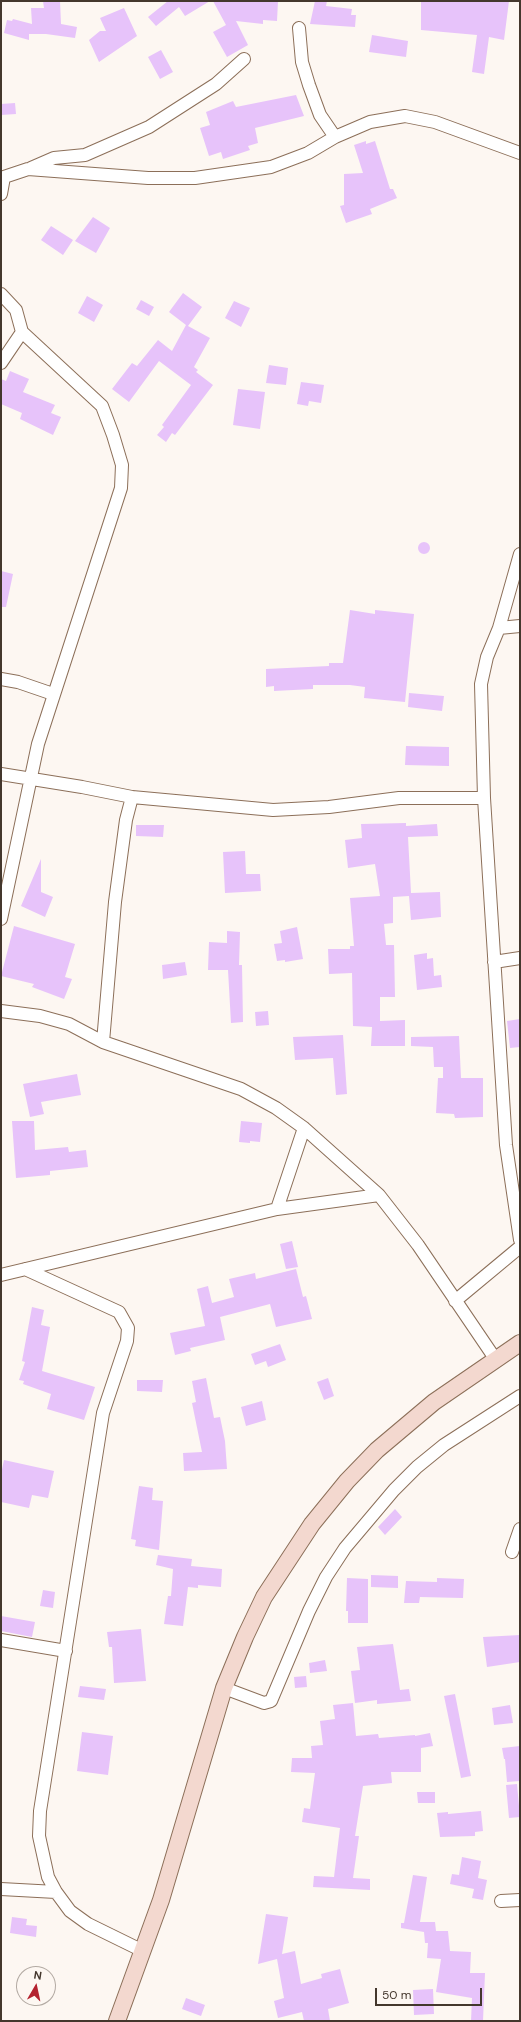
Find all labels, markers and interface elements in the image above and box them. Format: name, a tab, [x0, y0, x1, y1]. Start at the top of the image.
north arrow	[16, 1966, 56, 2006]
text: N	[33, 1968, 43, 1983]
scale bar	[377, 1980, 484, 2006]
text: 50 m	[382, 1987, 411, 2003]

